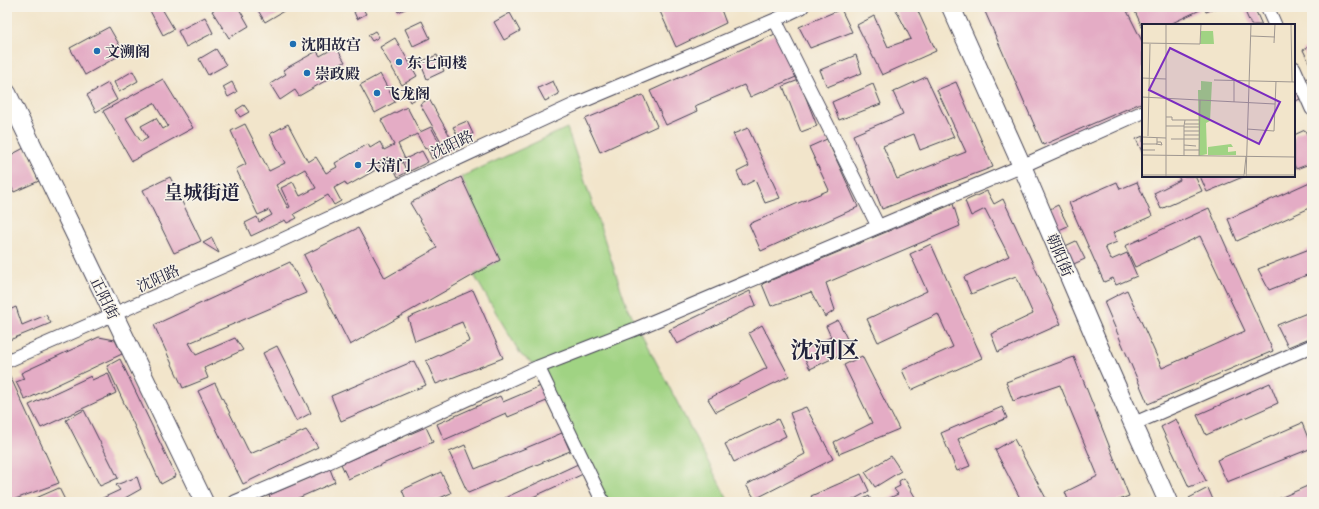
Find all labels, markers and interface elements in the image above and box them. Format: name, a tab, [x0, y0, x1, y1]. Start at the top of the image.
inset map	[1142, 24, 1295, 177]
place label: 沈阳故宫	[301, 35, 361, 54]
marker: 沈阳故宫	[288, 39, 298, 49]
place label: 文溯阁	[105, 42, 150, 61]
marker: 文溯阁	[92, 46, 102, 56]
place label: 东七间楼	[407, 53, 467, 72]
marker: 东七间楼	[394, 57, 404, 67]
place label: 崇政殿	[315, 64, 360, 83]
marker: 崇政殿	[302, 68, 312, 78]
place label: 飞龙阁	[385, 84, 430, 103]
marker: 飞龙阁	[372, 88, 382, 98]
street label: 沈阳路	[428, 126, 476, 162]
place label: 大清门	[366, 156, 411, 175]
marker: 大清门	[353, 160, 363, 170]
district label: 皇城街道	[164, 180, 240, 205]
street label: 朝阳街	[1042, 231, 1078, 279]
street label: 沈阳路	[134, 260, 182, 296]
street label: 正阳街	[87, 274, 123, 322]
district label: 沈河区	[791, 335, 860, 365]

